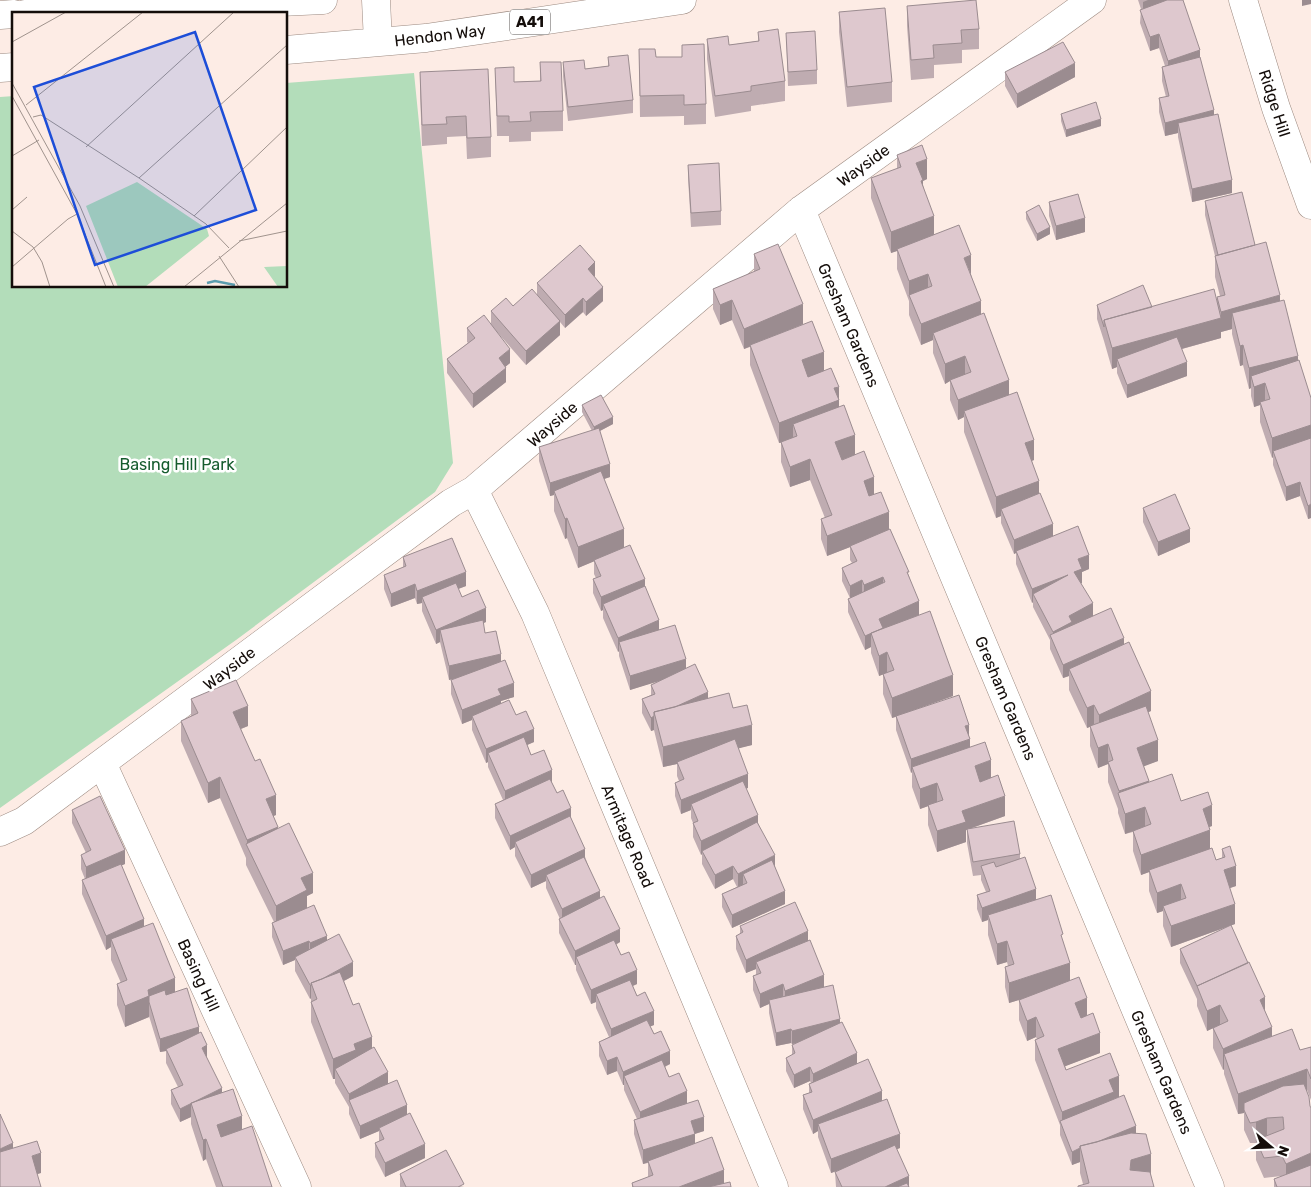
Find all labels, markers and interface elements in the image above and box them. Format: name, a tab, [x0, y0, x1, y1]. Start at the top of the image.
road number: A41	[510, 10, 550, 34]
inset map	[12, 12, 288, 288]
street label: Hendon Way	[393, 20, 487, 51]
street label: Ridge Hill	[1255, 67, 1294, 139]
street label: Wayside	[833, 140, 893, 191]
street label: Gresham Gardens	[814, 260, 883, 390]
street label: Wayside	[523, 397, 581, 451]
park label: Basing Hill Park	[120, 455, 235, 474]
street label: Gresham Gardens	[971, 633, 1040, 763]
street label: Wayside	[200, 643, 259, 694]
street label: Armitage Road	[597, 782, 658, 891]
street label: Basing Hill	[173, 936, 224, 1014]
street label: Gresham Gardens	[1127, 1007, 1196, 1137]
north arrow	[1246, 1122, 1296, 1172]
text: N	[1273, 1144, 1292, 1159]

